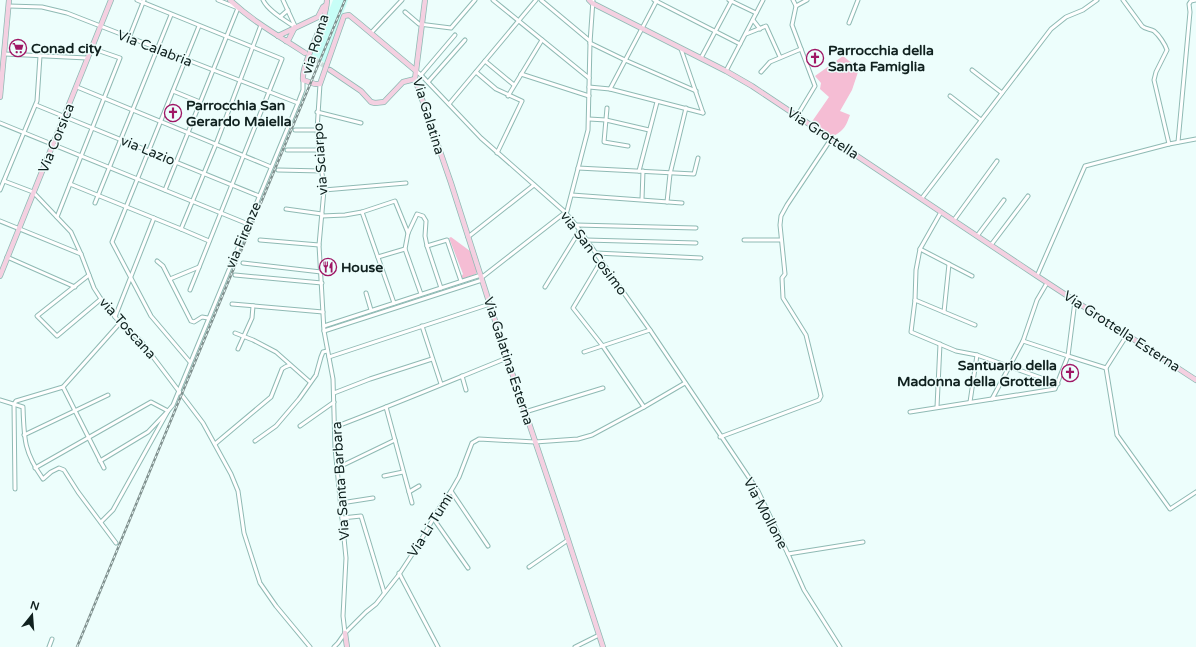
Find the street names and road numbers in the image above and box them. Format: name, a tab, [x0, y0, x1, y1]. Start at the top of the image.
street label: via Roma	[298, 12, 333, 76]
street label: Via Calabria	[115, 26, 195, 71]
street label: Via Galatina	[409, 76, 448, 157]
street label: Via Corsica	[35, 101, 78, 175]
street label: Via Grottella	[784, 104, 862, 163]
street label: via Sciarpo	[309, 122, 332, 196]
street label: via Lazio	[118, 132, 178, 169]
street label: via Firenze	[222, 199, 265, 271]
street label: via San Cosimo	[557, 208, 631, 299]
street label: Via Grottella Esterna	[1060, 287, 1183, 376]
street label: via Toscana	[96, 294, 160, 363]
street label: Via Galatina Esterna	[480, 295, 537, 427]
street label: Via Santa Barbara	[328, 421, 353, 541]
street label: Via Mollone	[740, 475, 791, 552]
street label: Via Li Tumi	[404, 490, 457, 560]

